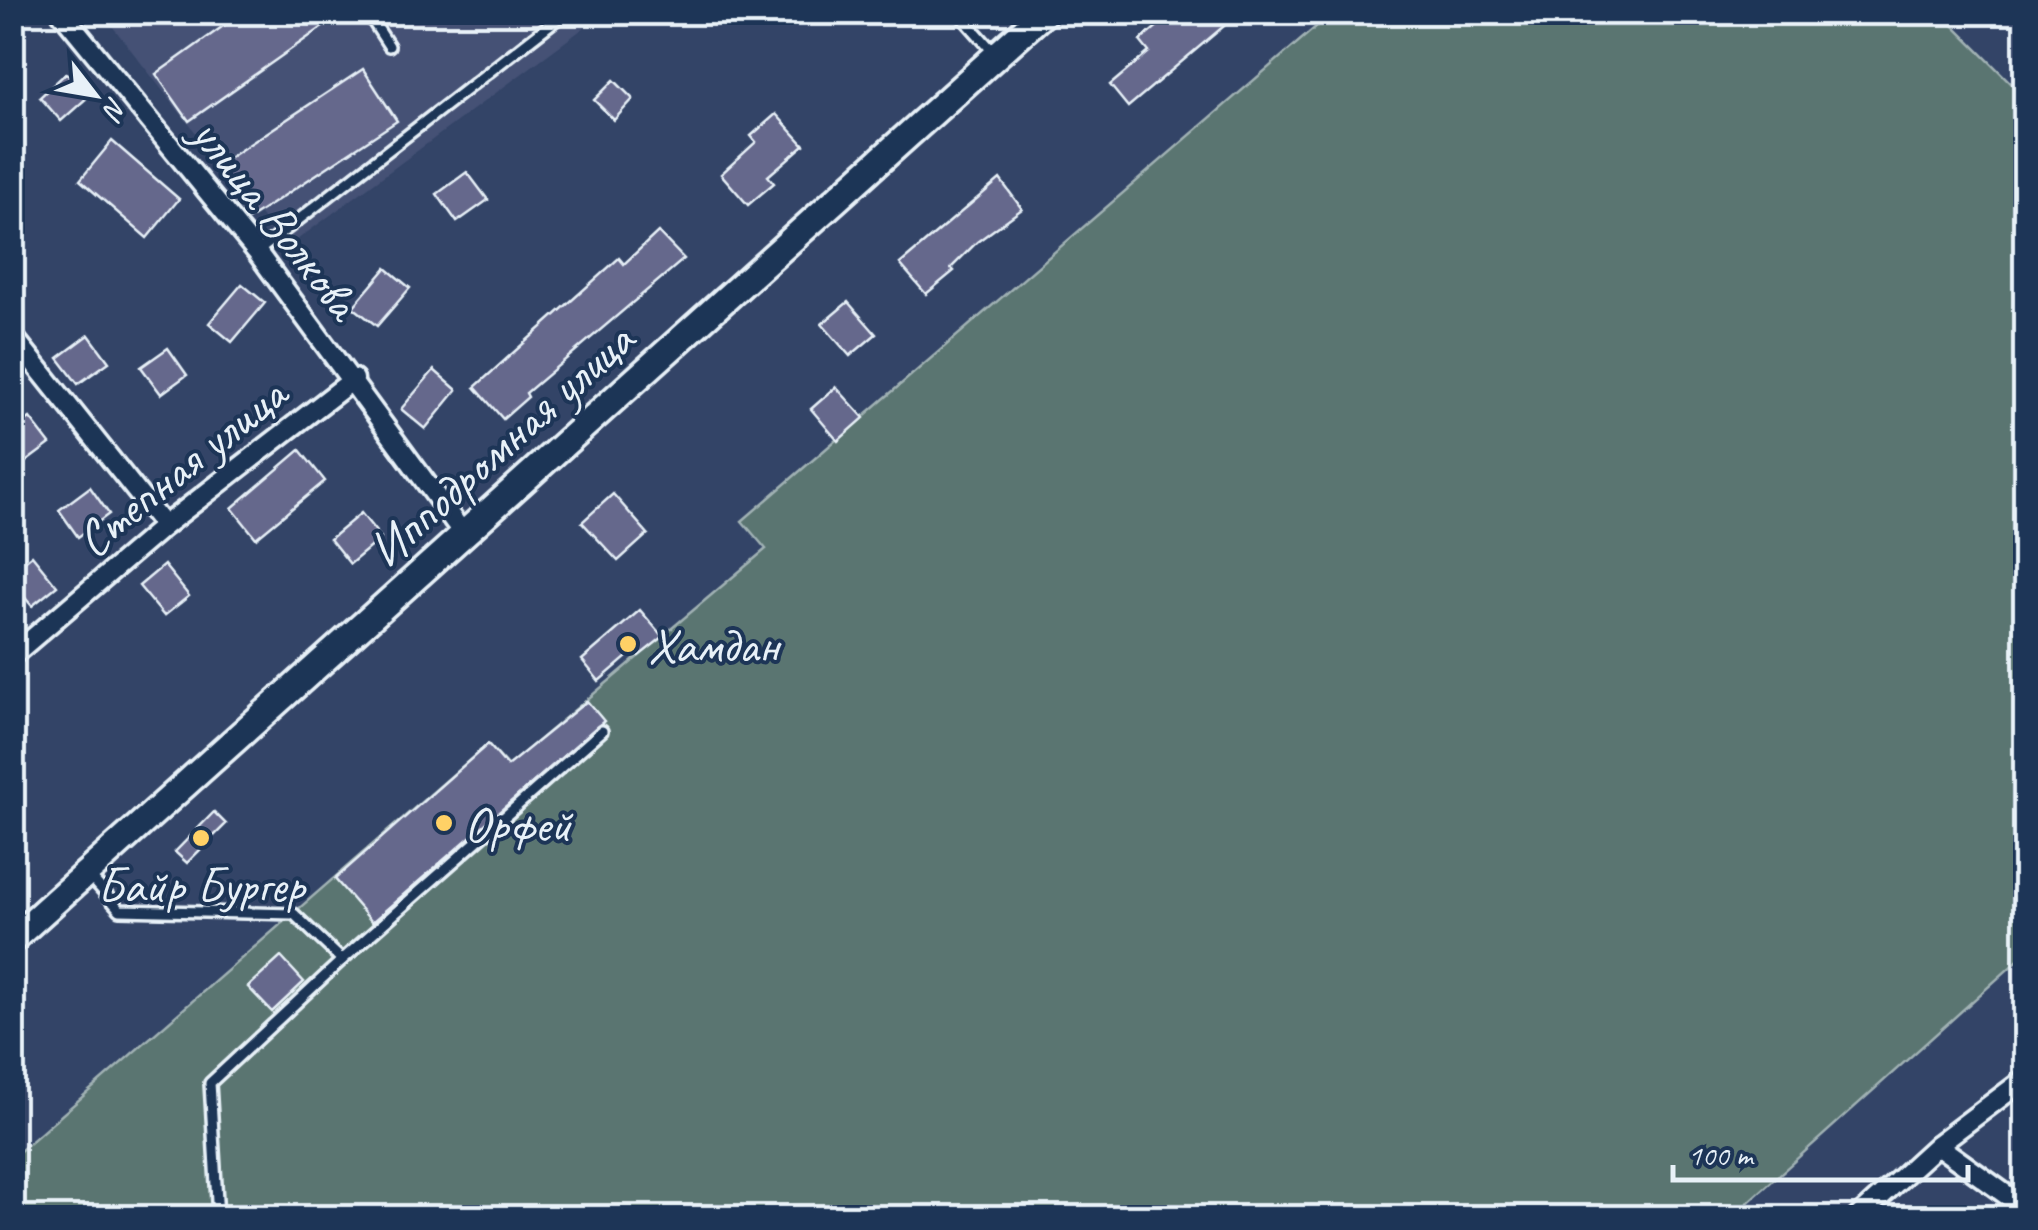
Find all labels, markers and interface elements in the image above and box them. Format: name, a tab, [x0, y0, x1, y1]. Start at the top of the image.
north arrow	[45, 45, 145, 145]
text: N	[94, 91, 135, 128]
street label: улица Волкова	[176, 102, 377, 335]
street label: Ипподромная улица	[355, 307, 649, 581]
street label: Степная улица	[63, 360, 302, 571]
place label: Хамдан	[648, 614, 782, 677]
marker: Хамдан	[617, 633, 639, 655]
place label: Орфей	[464, 793, 574, 856]
marker: Орфей	[433, 812, 455, 834]
marker: Байр Бургер	[190, 827, 212, 849]
place label: Байр Бургер	[97, 854, 307, 917]
scale bar	[1673, 1120, 1968, 1182]
text: 100 m	[1688, 1136, 1755, 1174]

